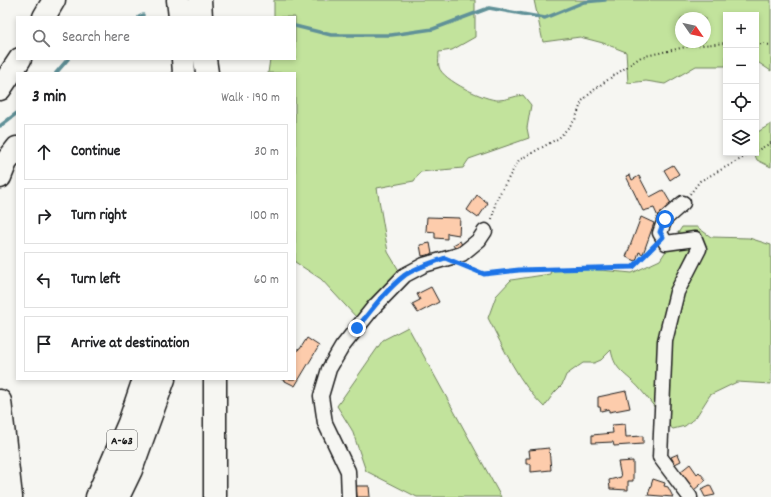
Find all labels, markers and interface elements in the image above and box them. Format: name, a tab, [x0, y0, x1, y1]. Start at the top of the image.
north arrow	[675, 12, 711, 48]
map controls	[723, 12, 759, 156]
button: +	[723, 12, 759, 48]
search box	[16, 16, 296, 60]
icon: search	[30, 27, 52, 49]
text: Search here	[62, 27, 130, 49]
button: −	[723, 48, 759, 84]
button: locate	[723, 84, 759, 120]
text: 3 min	[32, 86, 66, 110]
text: Walk · 190 m	[221, 89, 280, 108]
button: layers	[723, 120, 759, 156]
icon: ahead	[33, 141, 55, 163]
text: Continue	[71, 141, 120, 163]
text: 30 m	[254, 143, 279, 162]
icon: right	[33, 205, 55, 227]
text: Turn right	[71, 205, 127, 227]
text: 100 m	[250, 207, 279, 226]
route start	[656, 210, 674, 228]
icon: left	[33, 269, 55, 291]
text: Turn left	[71, 269, 120, 291]
text: 60 m	[254, 271, 279, 290]
route end	[348, 319, 366, 337]
icon: arrive	[33, 333, 55, 355]
text: Arrive at destination	[71, 333, 189, 355]
road number: A-63	[107, 430, 137, 450]

